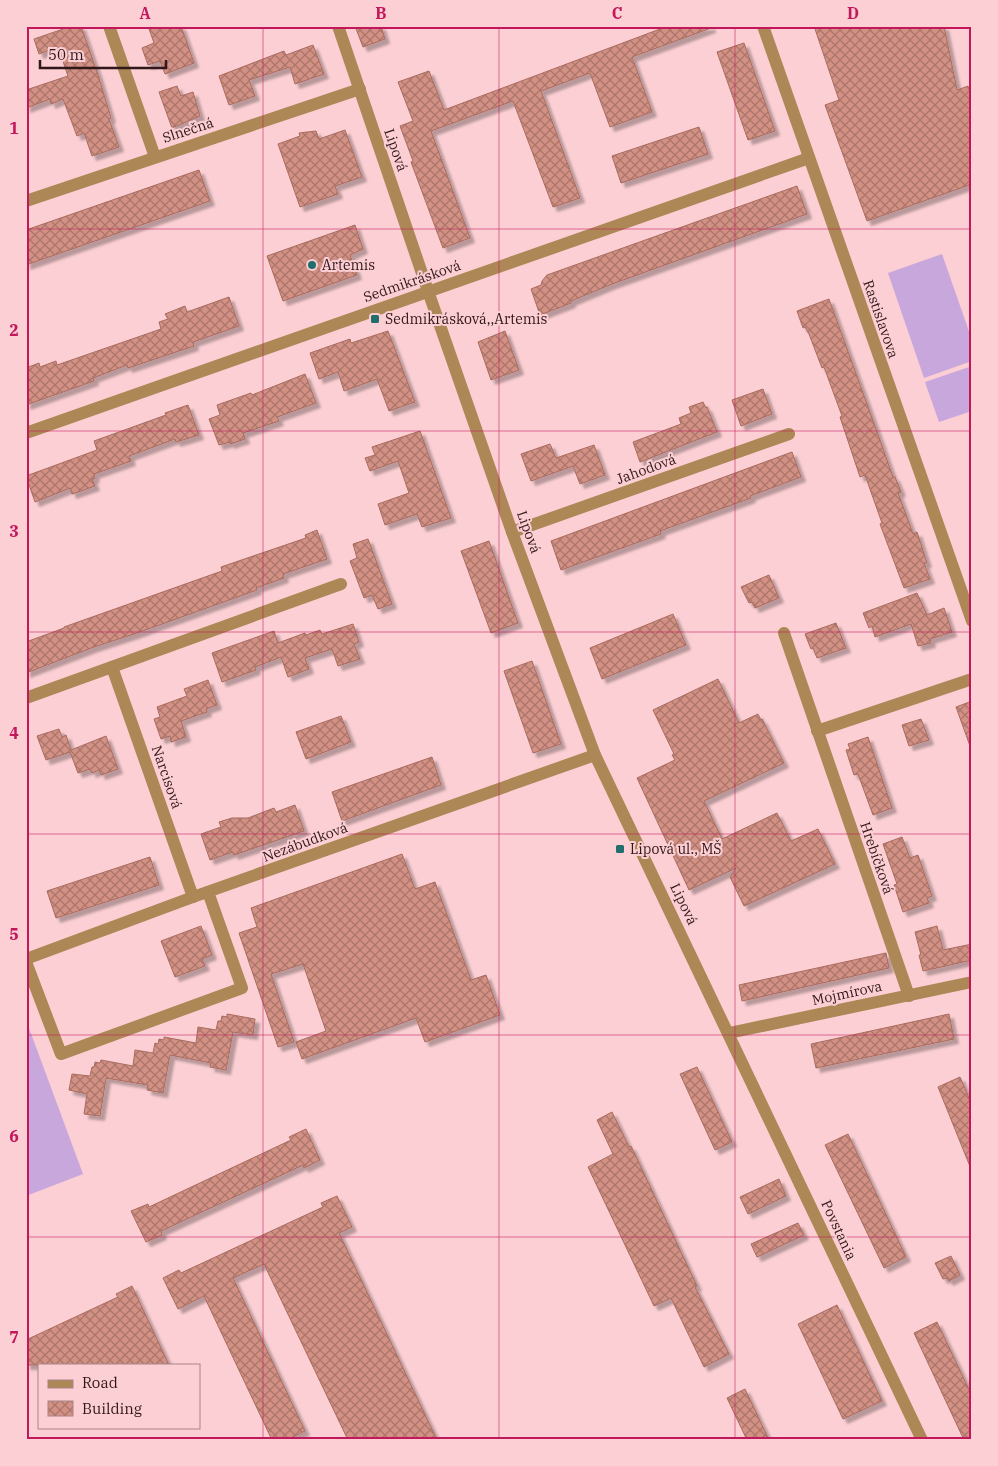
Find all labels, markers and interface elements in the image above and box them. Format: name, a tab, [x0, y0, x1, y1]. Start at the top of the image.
text: A	[139, 3, 151, 23]
text: B	[375, 3, 387, 23]
text: C	[612, 3, 622, 23]
text: D	[847, 3, 859, 23]
scale bar	[40, 38, 166, 70]
text: 50 m	[48, 45, 84, 64]
street label: Slnečná	[160, 113, 216, 147]
text: 1	[9, 118, 19, 138]
street label: Lipová	[380, 126, 412, 174]
place label: Artemis	[322, 256, 375, 274]
street label: Sedmikrásková	[361, 256, 463, 306]
marker: Artemis	[306, 259, 318, 271]
street label: Rastislavova	[859, 277, 903, 361]
place label: Sedmikrásková,,Artemis	[385, 310, 548, 328]
marker: Sedmikrásková,,Artemis	[369, 313, 381, 325]
text: 2	[9, 320, 19, 340]
street label: Jahodová	[614, 450, 679, 488]
street label: Lipová	[513, 508, 545, 556]
text: 3	[9, 521, 19, 541]
text: 4	[9, 723, 19, 743]
street label: Narcisová	[148, 743, 186, 811]
street label: Nezábudková	[260, 818, 350, 866]
street label: Hrebíčková	[856, 819, 898, 897]
place label: Lipová ul., MŠ	[630, 839, 722, 858]
marker: Lipová ul., MŠ	[614, 843, 626, 855]
street label: Lipová	[666, 880, 702, 928]
text: 5	[9, 924, 19, 944]
street label: Mojmírova	[810, 977, 884, 1009]
text: 6	[9, 1126, 19, 1146]
street label: Povstania	[817, 1197, 861, 1263]
text: 7	[9, 1327, 19, 1347]
legend	[38, 1364, 200, 1428]
text: Road	[82, 1373, 118, 1392]
text: Building	[82, 1399, 142, 1418]

